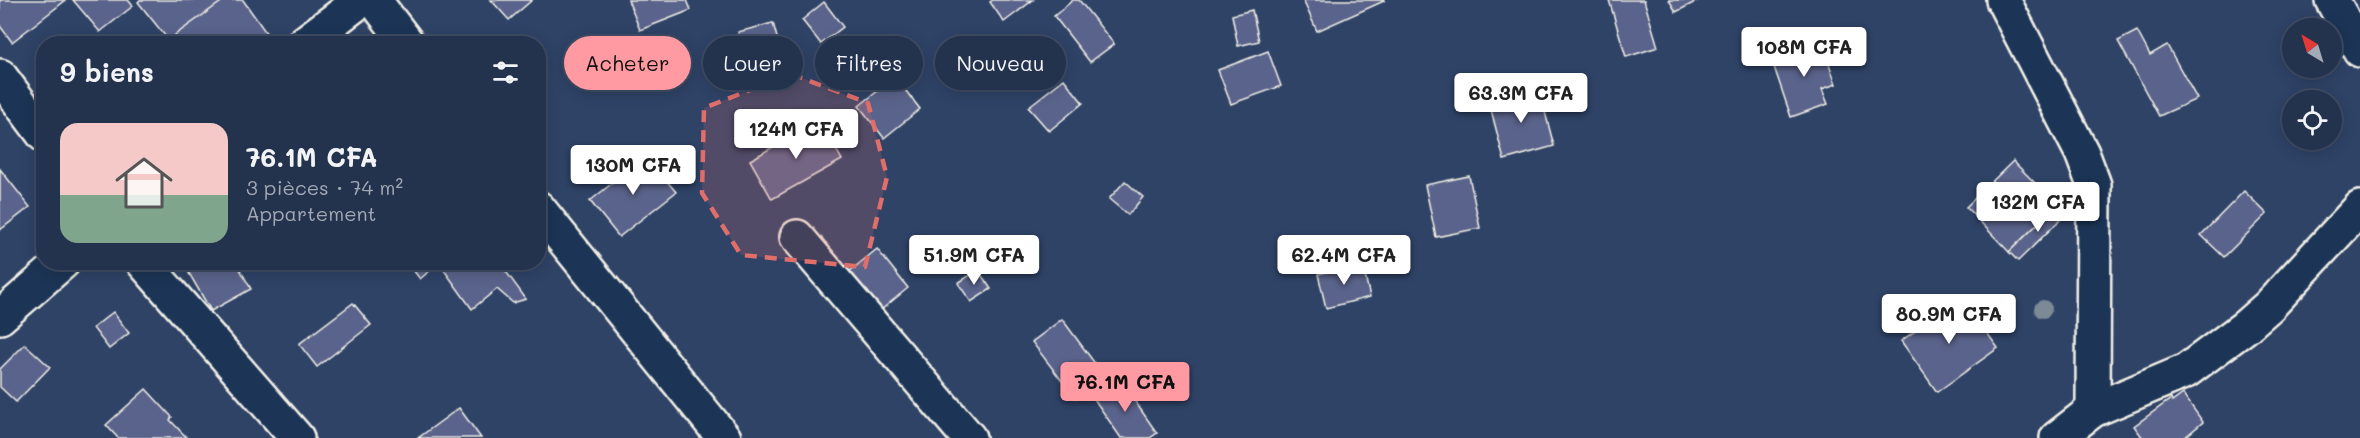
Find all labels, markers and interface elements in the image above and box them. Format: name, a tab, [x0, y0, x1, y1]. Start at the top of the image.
north arrow	[2282, 18, 2342, 78]
map controls	[2282, 18, 2342, 150]
pin: 108M CFA	[1742, 27, 1866, 78]
text: 108M CFA	[1755, 33, 1853, 59]
chip: Acheter	[564, 36, 691, 90]
chip: Louer	[703, 36, 803, 90]
chip: Filtres	[815, 36, 923, 90]
chip: Nouveau	[935, 36, 1066, 90]
text: 9 biens	[60, 55, 154, 89]
icon: filters	[489, 56, 522, 89]
pin: 63.3M CFA	[1452, 73, 1590, 124]
text: 63.3M CFA	[1468, 79, 1574, 105]
button: locate	[2282, 90, 2342, 150]
pin: 124M CFA	[734, 109, 858, 160]
text: 124M CFA	[748, 115, 844, 141]
text: 76.1M CFA	[246, 140, 378, 174]
pin: 130M CFA	[571, 145, 695, 196]
icon: home	[108, 147, 180, 219]
text: 130M CFA	[585, 151, 681, 177]
text: 3 pièces · 74 m²	[246, 174, 403, 200]
pin: 132M CFA	[1976, 182, 2100, 233]
text: 132M CFA	[1990, 188, 2086, 214]
text: Appartement	[246, 200, 376, 226]
pin: 51.9M CFA	[905, 235, 1043, 286]
pin: 62.4M CFA	[1275, 235, 1413, 286]
text: 51.9M CFA	[923, 241, 1025, 267]
text: 62.4M CFA	[1291, 241, 1397, 267]
pin: 80.9M CFA	[1880, 294, 2018, 345]
text: 80.9M CFA	[1896, 300, 2002, 326]
pin: 76.1M CFA	[1056, 362, 1194, 413]
text: 76.1M CFA	[1074, 368, 1176, 394]

